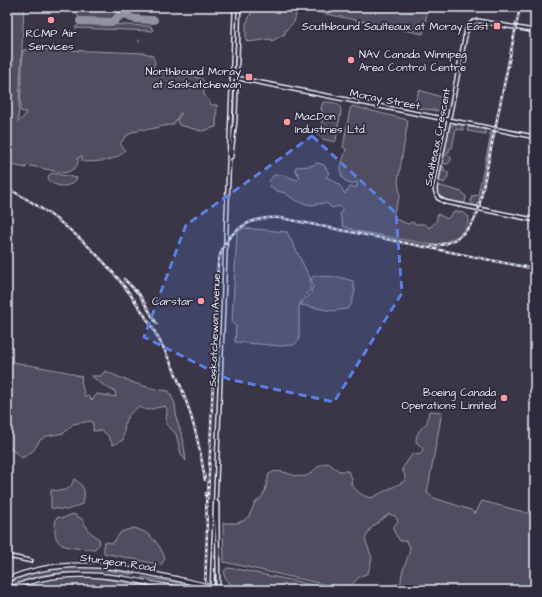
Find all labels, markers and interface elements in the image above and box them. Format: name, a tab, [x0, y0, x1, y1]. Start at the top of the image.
marker: RCMP Air Services	[46, 15, 56, 25]
place label: Southbound Saulteaux at Moray East	[302, 19, 490, 35]
marker: Southbound Saulteaux at Moray East	[492, 21, 502, 31]
place label: RCMP Air Services	[26, 26, 76, 54]
place label: NAV Canada Winnipeg Area Control Centre	[359, 47, 467, 75]
marker: NAV Canada Winnipeg Area Control Centre	[346, 55, 356, 65]
place label: Northbound Moray at Saskatchewan	[145, 64, 241, 92]
marker: Northbound Moray at Saskatchewan	[244, 72, 254, 82]
street label: Moray Street	[348, 85, 422, 115]
street label: Saulteaux Crescent	[421, 86, 454, 187]
place label: MacDon Industries Ltd.	[295, 109, 367, 137]
marker: MacDon Industries Ltd.	[282, 117, 292, 127]
street label: Saskatchewan Avenue	[205, 273, 224, 387]
place label: Carstar	[152, 294, 193, 309]
marker: Carstar	[196, 296, 206, 306]
place label: Boeing Canada Operations Limited	[402, 385, 496, 413]
marker: Boeing Canada Operations Limited	[499, 393, 509, 403]
street label: Sturgeon Road	[79, 550, 157, 576]

